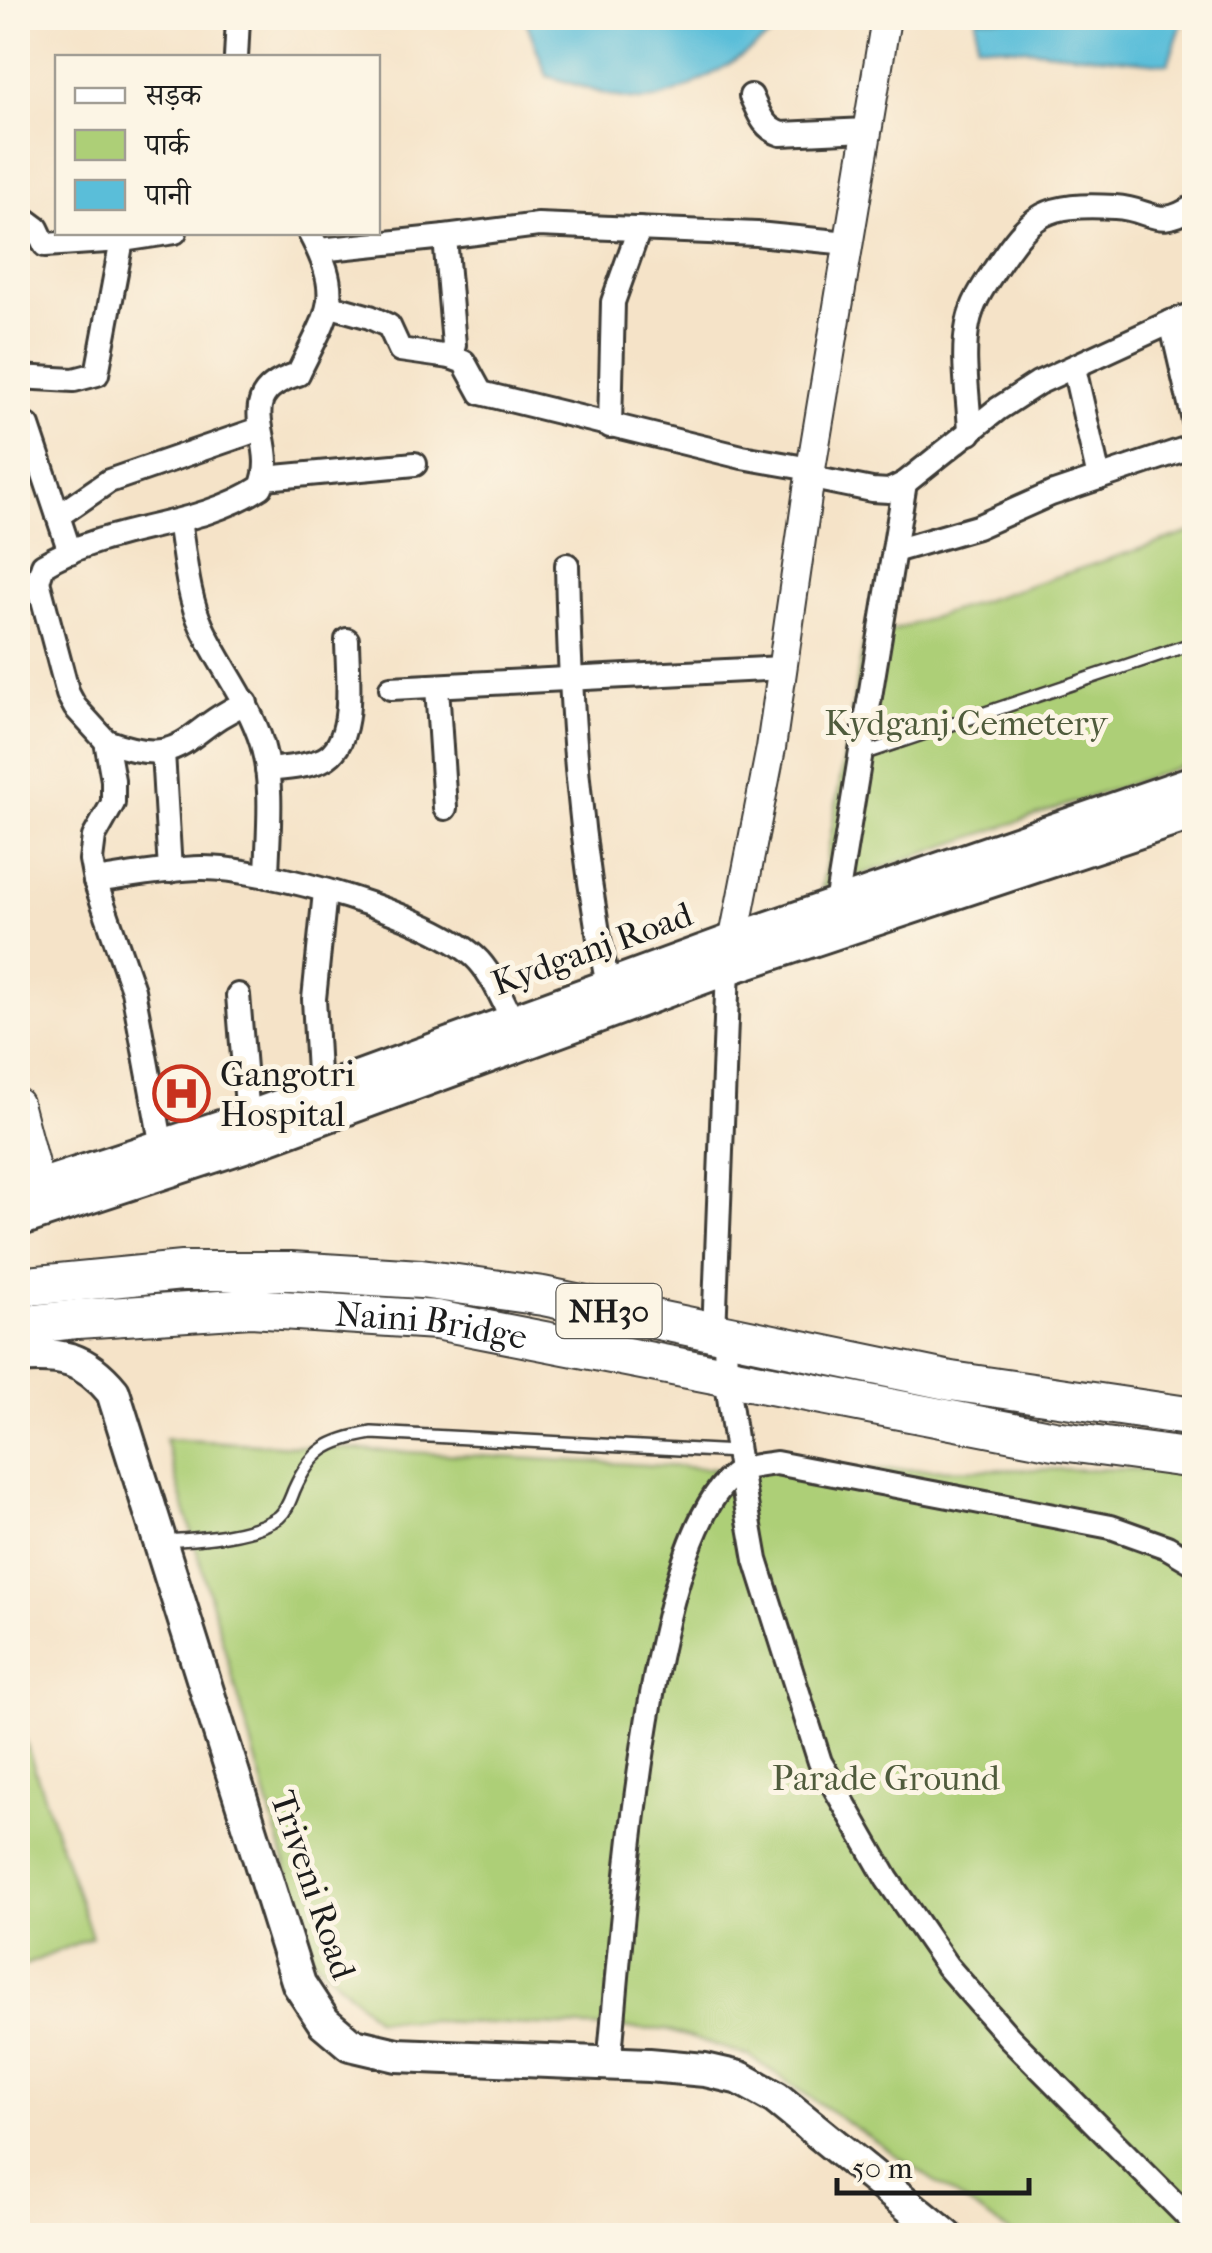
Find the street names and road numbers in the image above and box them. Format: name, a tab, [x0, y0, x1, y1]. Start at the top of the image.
street label: Kydganj Road	[486, 893, 699, 1004]
road number: NH30	[556, 1284, 662, 1338]
street label: Naini Bridge	[334, 1293, 531, 1358]
street label: Triveni Road	[262, 1786, 365, 1985]

